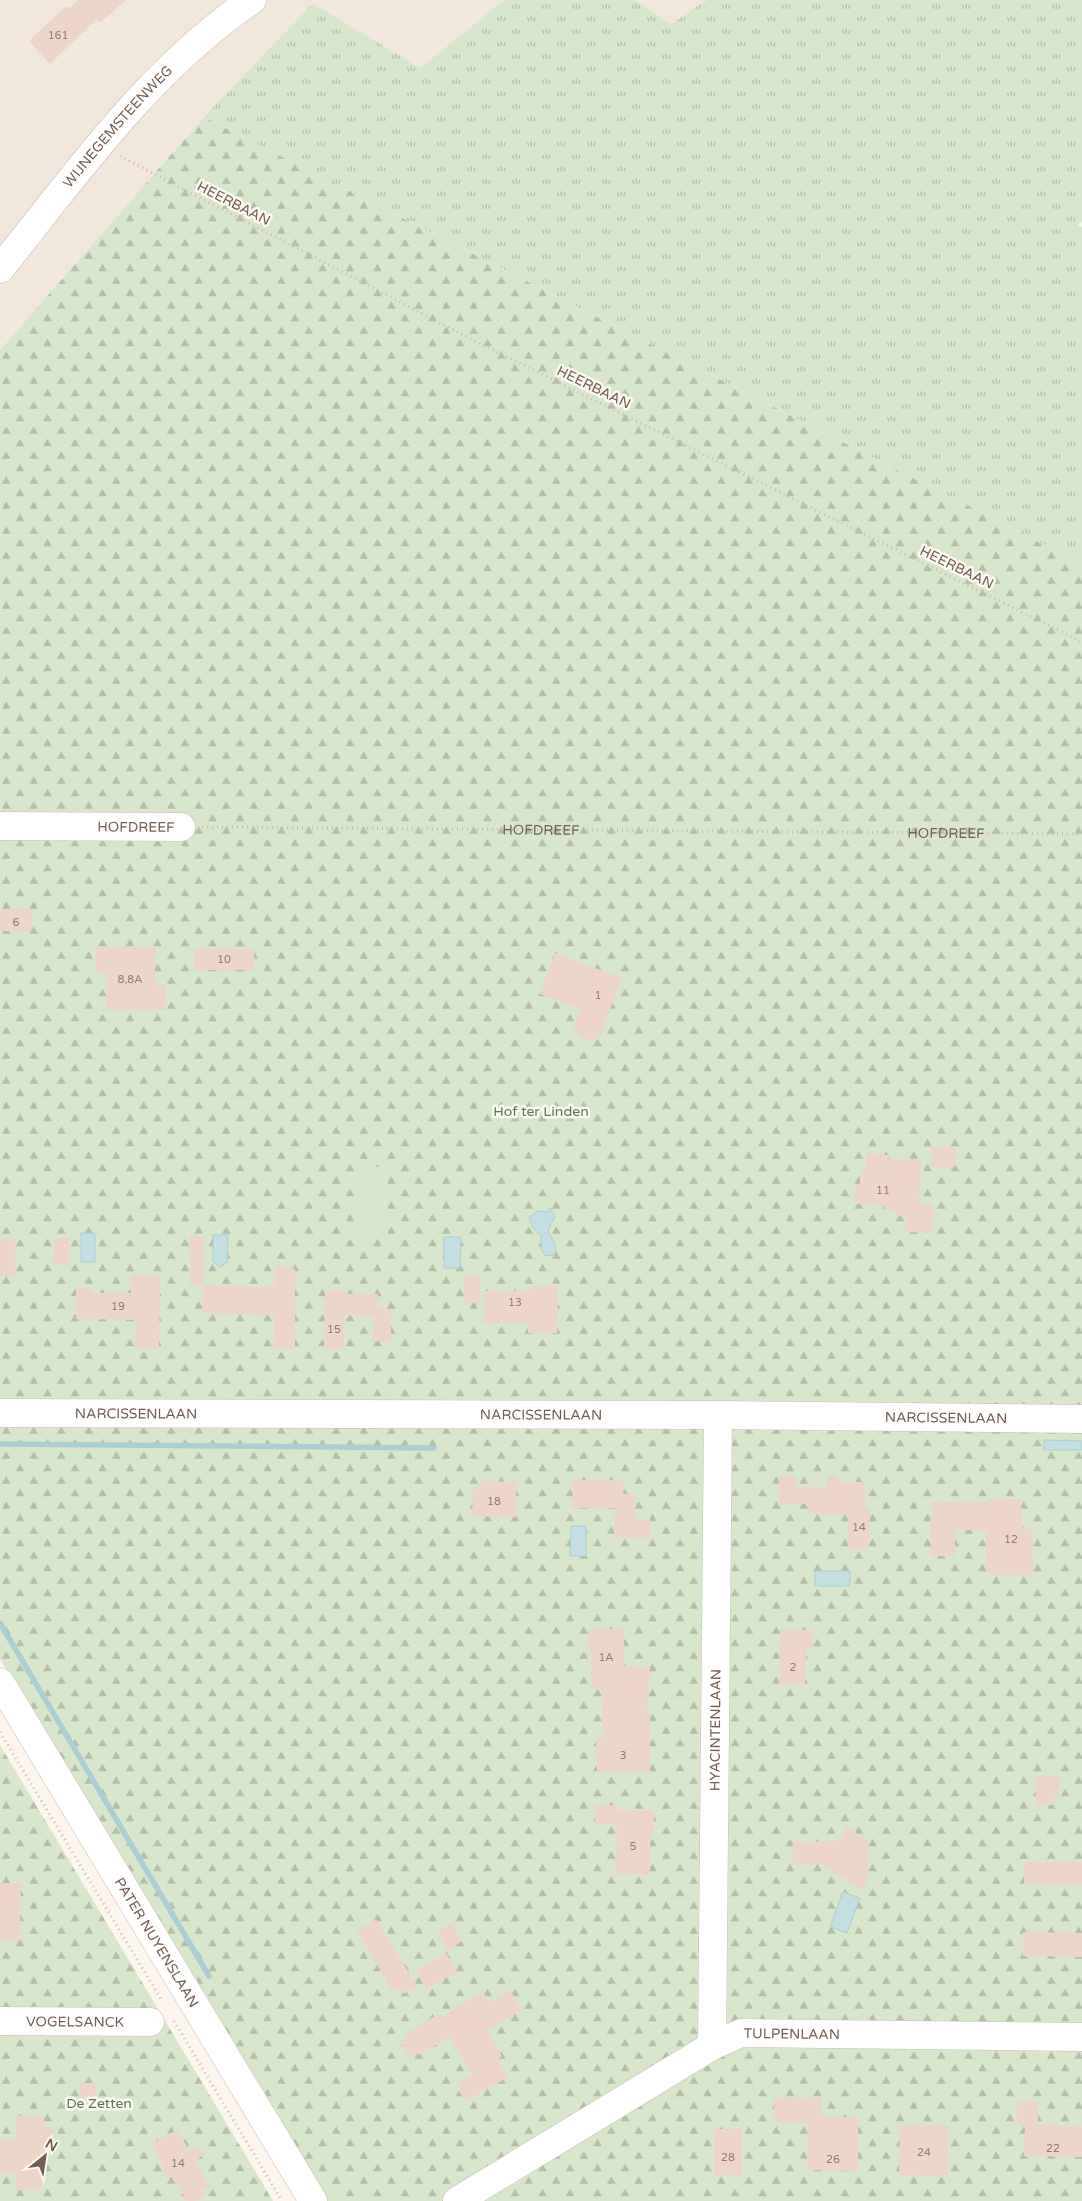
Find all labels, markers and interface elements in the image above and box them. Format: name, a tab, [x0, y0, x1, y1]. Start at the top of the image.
house number: 161	[48, 29, 68, 42]
street label: WIJNEGEMSTEENWEG	[60, 62, 176, 191]
street label: HEERBAAN	[194, 178, 273, 229]
street label: HEERBAAN	[554, 362, 633, 413]
street label: HEERBAAN	[917, 542, 996, 593]
street label: HOFDREEF	[97, 819, 175, 836]
street label: HOFDREEF	[502, 821, 580, 839]
street label: HOFDREEF	[907, 825, 985, 842]
house number: 6	[13, 916, 20, 929]
house number: 10	[217, 953, 231, 966]
house number: 8,8A	[118, 973, 142, 986]
house number: 1	[595, 989, 601, 1002]
park label: Hof ter Linden	[493, 1103, 589, 1120]
house number: 11	[876, 1184, 890, 1197]
house number: 13	[508, 1296, 522, 1309]
house number: 19	[111, 1300, 125, 1313]
house number: 15	[327, 1323, 341, 1336]
street label: NARCISSENLAAN	[75, 1405, 197, 1423]
street label: NARCISSENLAAN	[480, 1406, 602, 1424]
street label: NARCISSENLAAN	[885, 1409, 1007, 1427]
house number: 18	[487, 1495, 501, 1508]
house number: 14	[852, 1521, 866, 1534]
house number: 12	[1004, 1533, 1018, 1546]
house number: 1A	[598, 1651, 614, 1664]
house number: 2	[790, 1661, 797, 1674]
street label: HYACINTENLAAN	[706, 1669, 725, 1791]
house number: 3	[620, 1749, 627, 1762]
house number: 5	[630, 1840, 637, 1853]
street label: PATER NUYENSLAAN	[111, 1874, 202, 2011]
street label: VOGELSANCK	[26, 2013, 124, 2031]
street label: TULPENLAAN	[743, 2025, 840, 2043]
park label: De Zetten	[66, 2095, 132, 2112]
north arrow	[20, 2131, 70, 2181]
text: N	[42, 2135, 60, 2155]
house number: 22	[1046, 2142, 1060, 2155]
house number: 24	[917, 2146, 931, 2159]
house number: 28	[721, 2151, 735, 2164]
house number: 26	[826, 2153, 840, 2166]
house number: 14	[171, 2157, 185, 2170]

